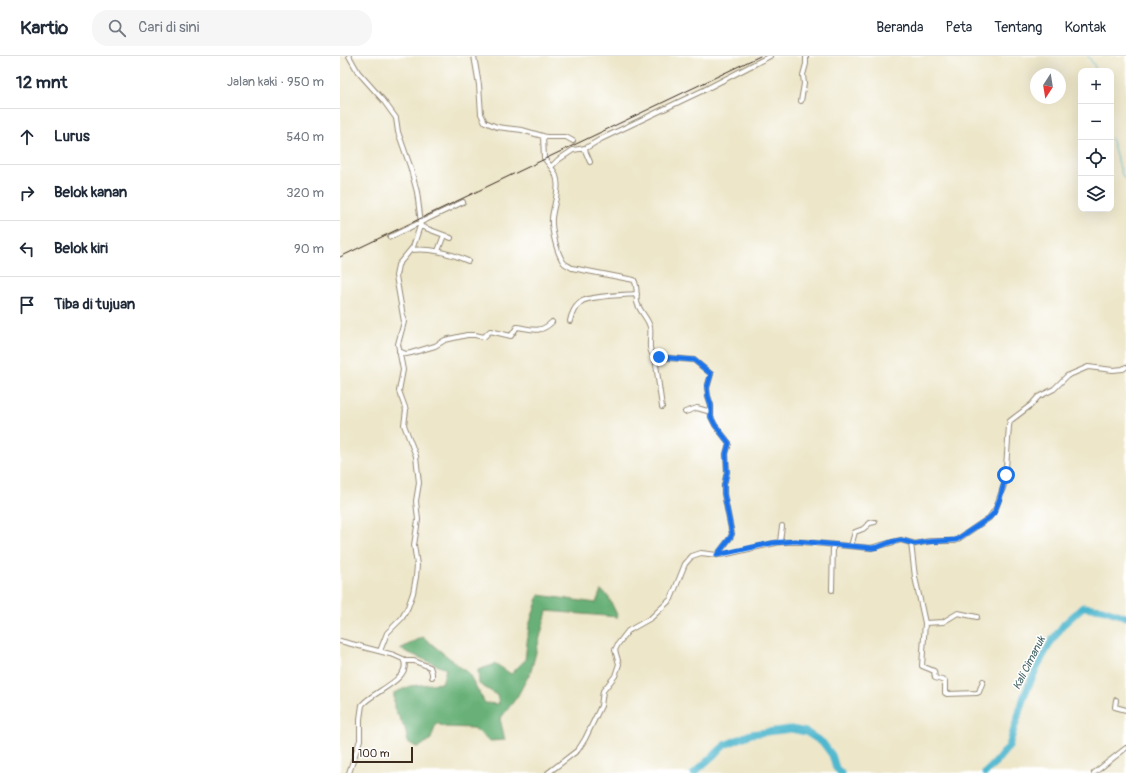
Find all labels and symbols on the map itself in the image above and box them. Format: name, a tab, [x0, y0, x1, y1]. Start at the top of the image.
north arrow	[1030, 68, 1066, 104]
route end	[650, 348, 668, 366]
route start	[997, 466, 1015, 484]
water label: Kali Cimanuk	[1010, 633, 1049, 692]
scale bar	[352, 745, 413, 764]

